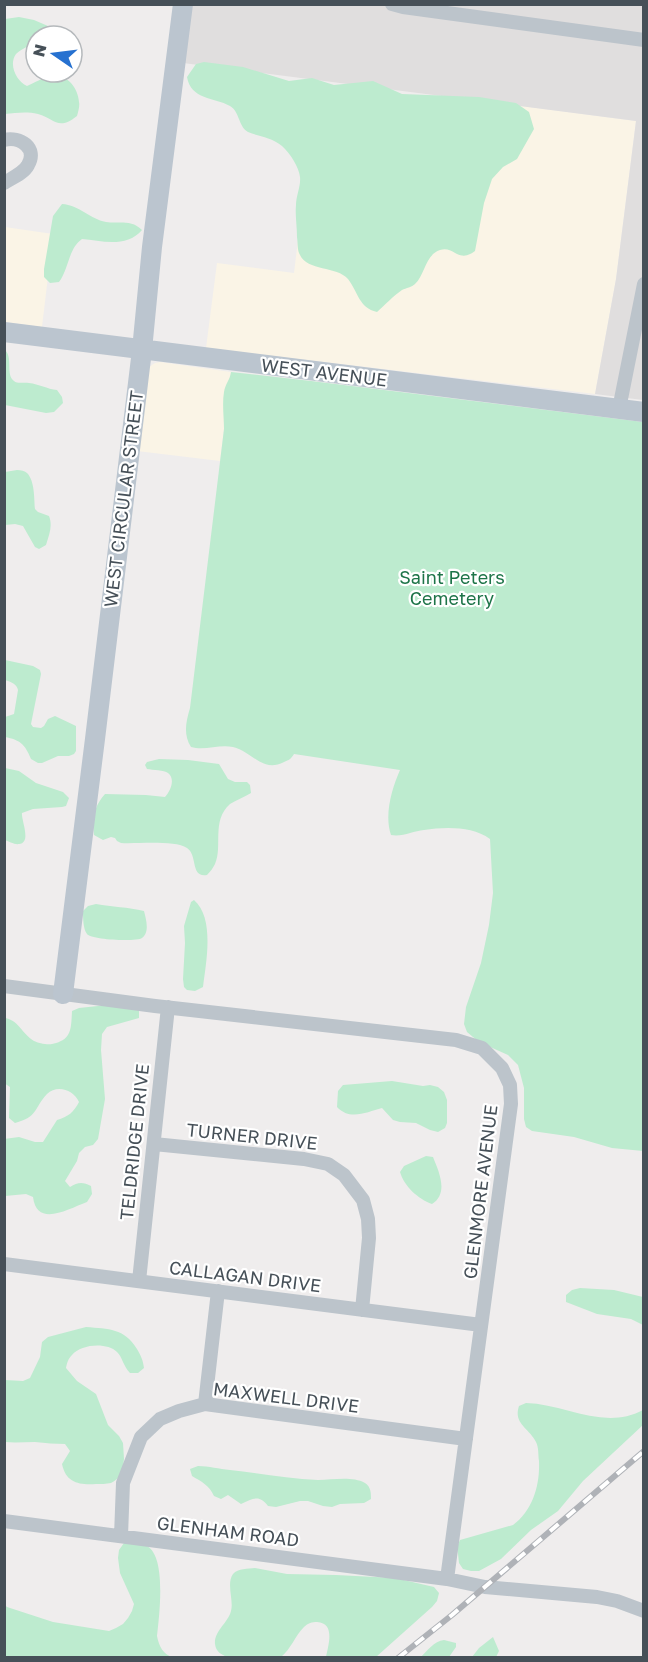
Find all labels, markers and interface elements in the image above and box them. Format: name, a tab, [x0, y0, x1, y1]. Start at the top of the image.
north arrow	[24, 24, 84, 84]
text: N	[28, 42, 51, 59]
street label: WEST AVENUE	[260, 353, 388, 391]
street label: WEST CIRCULAR STREET	[99, 389, 147, 609]
park label: Saint Peters Cemetery	[399, 566, 505, 609]
street label: TELDRIDGE DRIVE	[115, 1063, 153, 1221]
street label: GLENMORE AVENUE	[458, 1103, 502, 1280]
street label: TURNER DRIVE	[186, 1118, 319, 1154]
street label: CALLAGAN DRIVE	[168, 1256, 322, 1296]
street label: MAXWELL DRIVE	[212, 1377, 360, 1417]
street label: GLENHAM ROAD	[156, 1511, 301, 1551]

